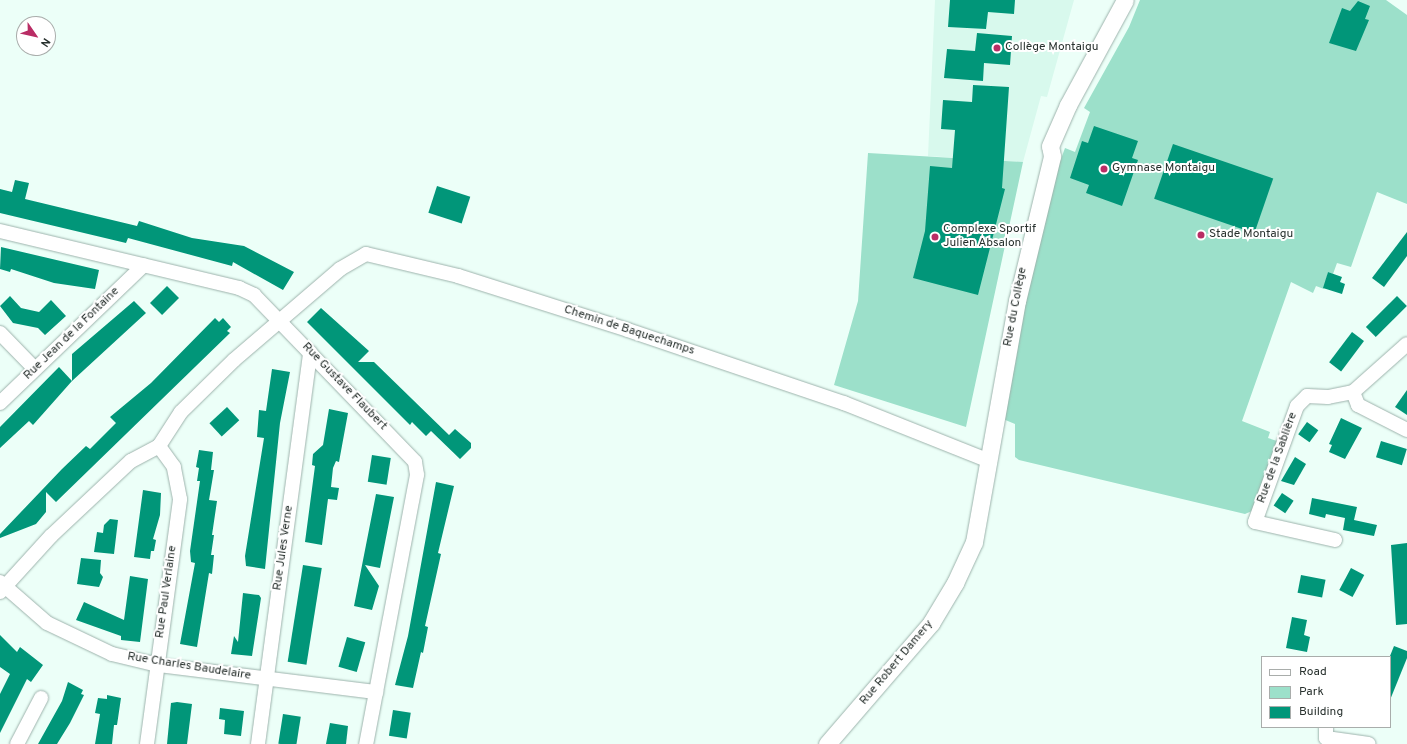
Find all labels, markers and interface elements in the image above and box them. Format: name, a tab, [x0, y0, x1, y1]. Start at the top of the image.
north arrow	[16, 16, 56, 56]
text: N	[37, 35, 53, 49]
place label: Collège Montaigu	[1005, 41, 1098, 55]
marker: Collège Montaigu	[992, 43, 1002, 53]
place label: Gymnase Montaigu	[1112, 162, 1215, 176]
marker: Gymnase Montaigu	[1099, 164, 1109, 174]
place label: Complexe Sportif Julien Absalon	[943, 223, 1036, 251]
place label: Stade Montaigu	[1209, 228, 1293, 242]
marker: Stade Montaigu	[1196, 230, 1206, 240]
marker: Complexe Sportif Julien Absalon	[930, 232, 940, 242]
street label: Rue du Collège	[1001, 266, 1031, 348]
street label: Rue Jean de la Fontaine	[21, 285, 123, 383]
street label: Chemin de Baquechamps	[562, 303, 696, 359]
street label: Rue Gustave Flaubert	[298, 340, 390, 434]
street label: Rue de la Sablière	[1255, 411, 1301, 505]
street label: Rue Jules Verne	[271, 504, 297, 592]
street label: Rue Paul Verlaine	[153, 545, 181, 639]
street label: Rue Robert Damery	[857, 618, 937, 708]
street label: Rue Charles Baudelaire	[126, 650, 252, 684]
legend	[1261, 656, 1391, 728]
text: Road	[1299, 664, 1327, 680]
text: Park	[1299, 684, 1324, 700]
text: Building	[1299, 704, 1343, 720]

